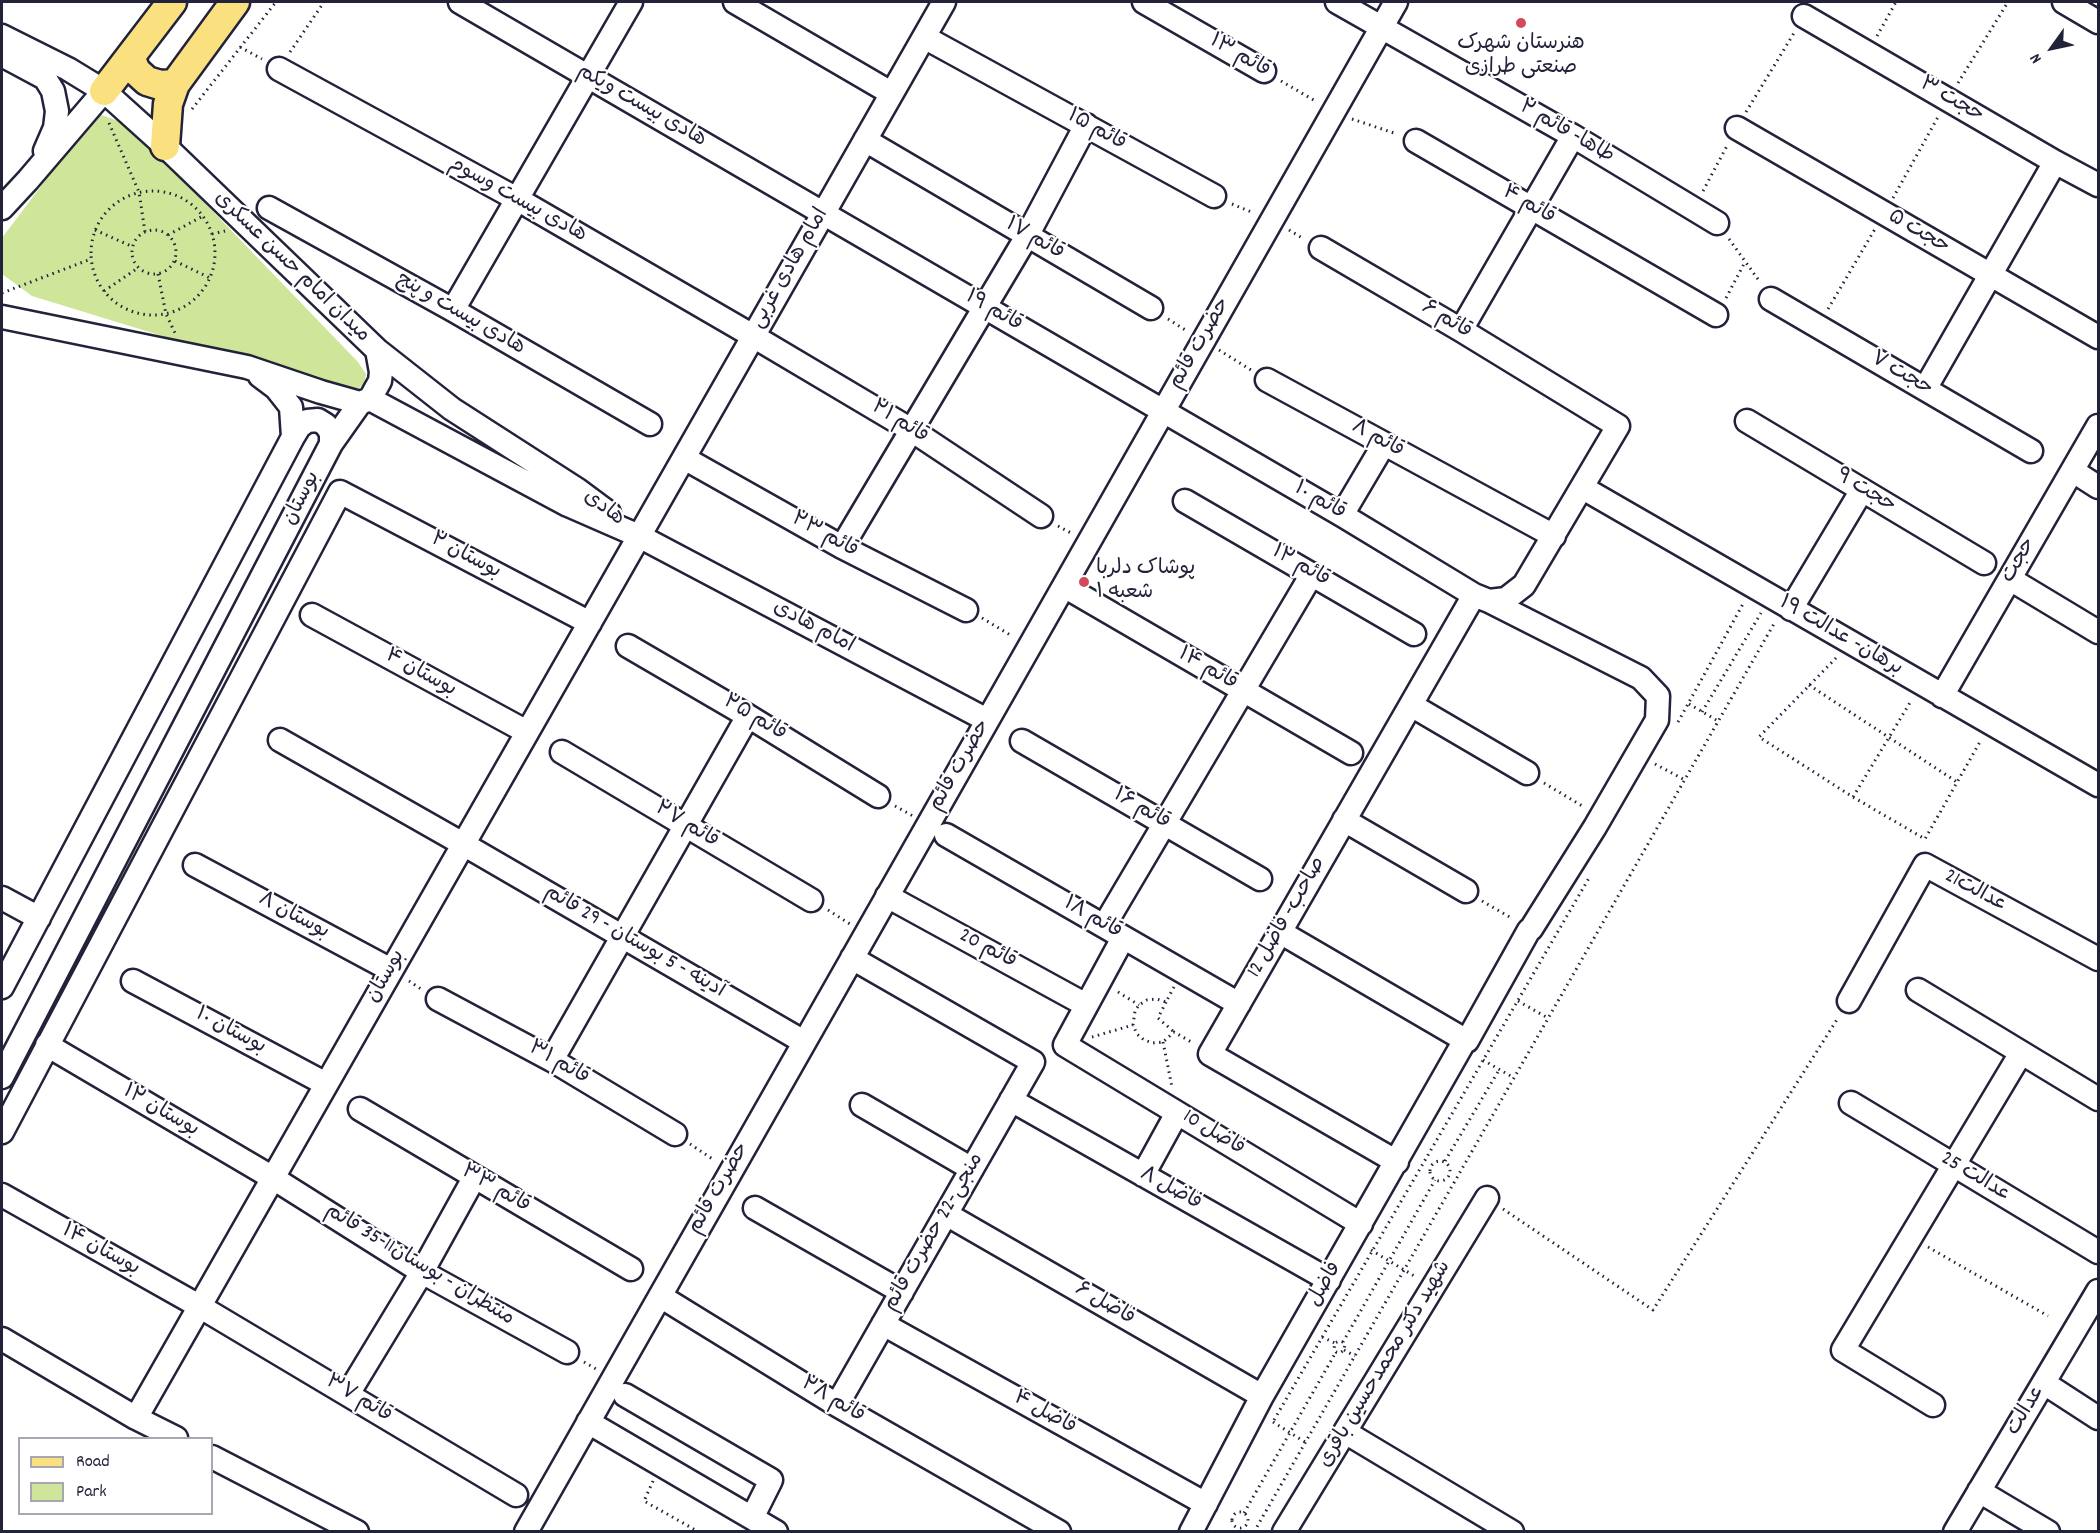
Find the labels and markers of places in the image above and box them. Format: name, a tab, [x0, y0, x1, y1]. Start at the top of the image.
marker: هنرستان شهرک صنعتی طرازی	[1514, 16, 1528, 30]
place label: هنرستان شهرک صنعتی طرازی	[1457, 32, 1585, 82]
place label: پوشاک دلربا شعبه ۱	[1096, 557, 1195, 607]
marker: پوشاک دلربا شعبه ۱	[1077, 575, 1091, 589]

